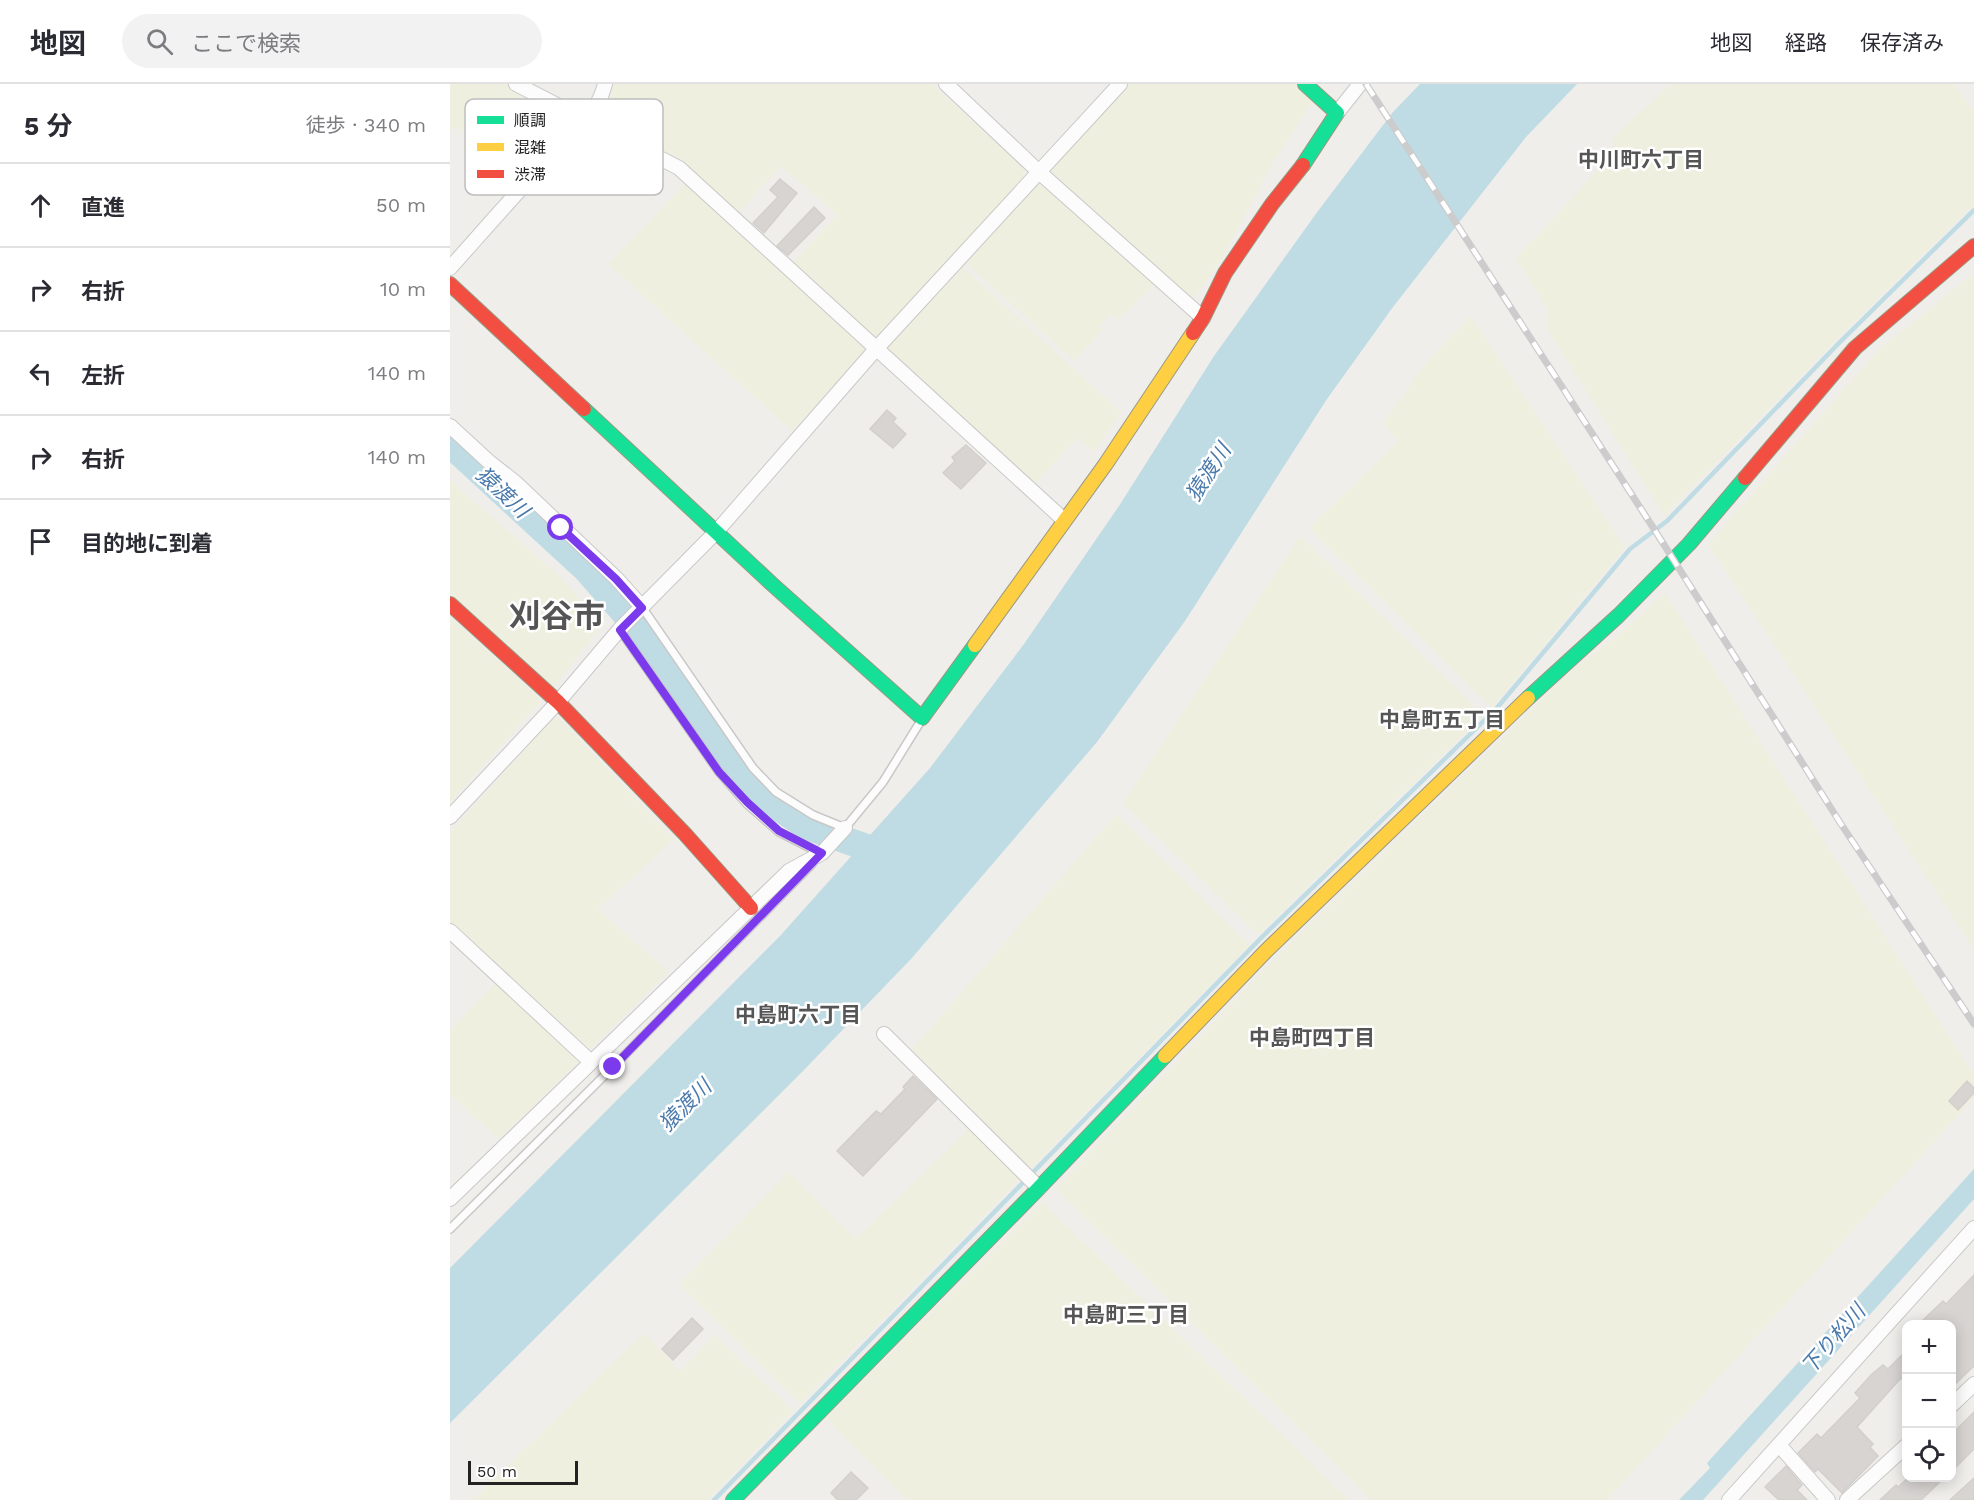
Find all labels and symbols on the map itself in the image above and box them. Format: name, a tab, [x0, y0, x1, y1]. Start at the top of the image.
legend	[465, 99, 663, 195]
text: 順調	[514, 111, 546, 130]
text: 混雑	[514, 138, 546, 157]
district label: 中川町六丁目	[1578, 147, 1704, 172]
text: 渋滞	[514, 165, 546, 184]
water label: 猿渡川	[1180, 437, 1237, 505]
water label: 猿渡川	[471, 461, 536, 524]
route start	[547, 514, 573, 540]
district label: 刈谷市	[509, 597, 605, 635]
district label: 中島町五丁目	[1379, 707, 1505, 732]
district label: 中島町六丁目	[735, 1002, 861, 1027]
district label: 中島町四丁目	[1249, 1025, 1375, 1050]
route end	[599, 1053, 625, 1079]
water label: 猿渡川	[654, 1072, 718, 1136]
water label: 下り松川	[1796, 1298, 1871, 1379]
district label: 中島町三丁目	[1063, 1302, 1189, 1327]
scale bar	[468, 1458, 578, 1486]

